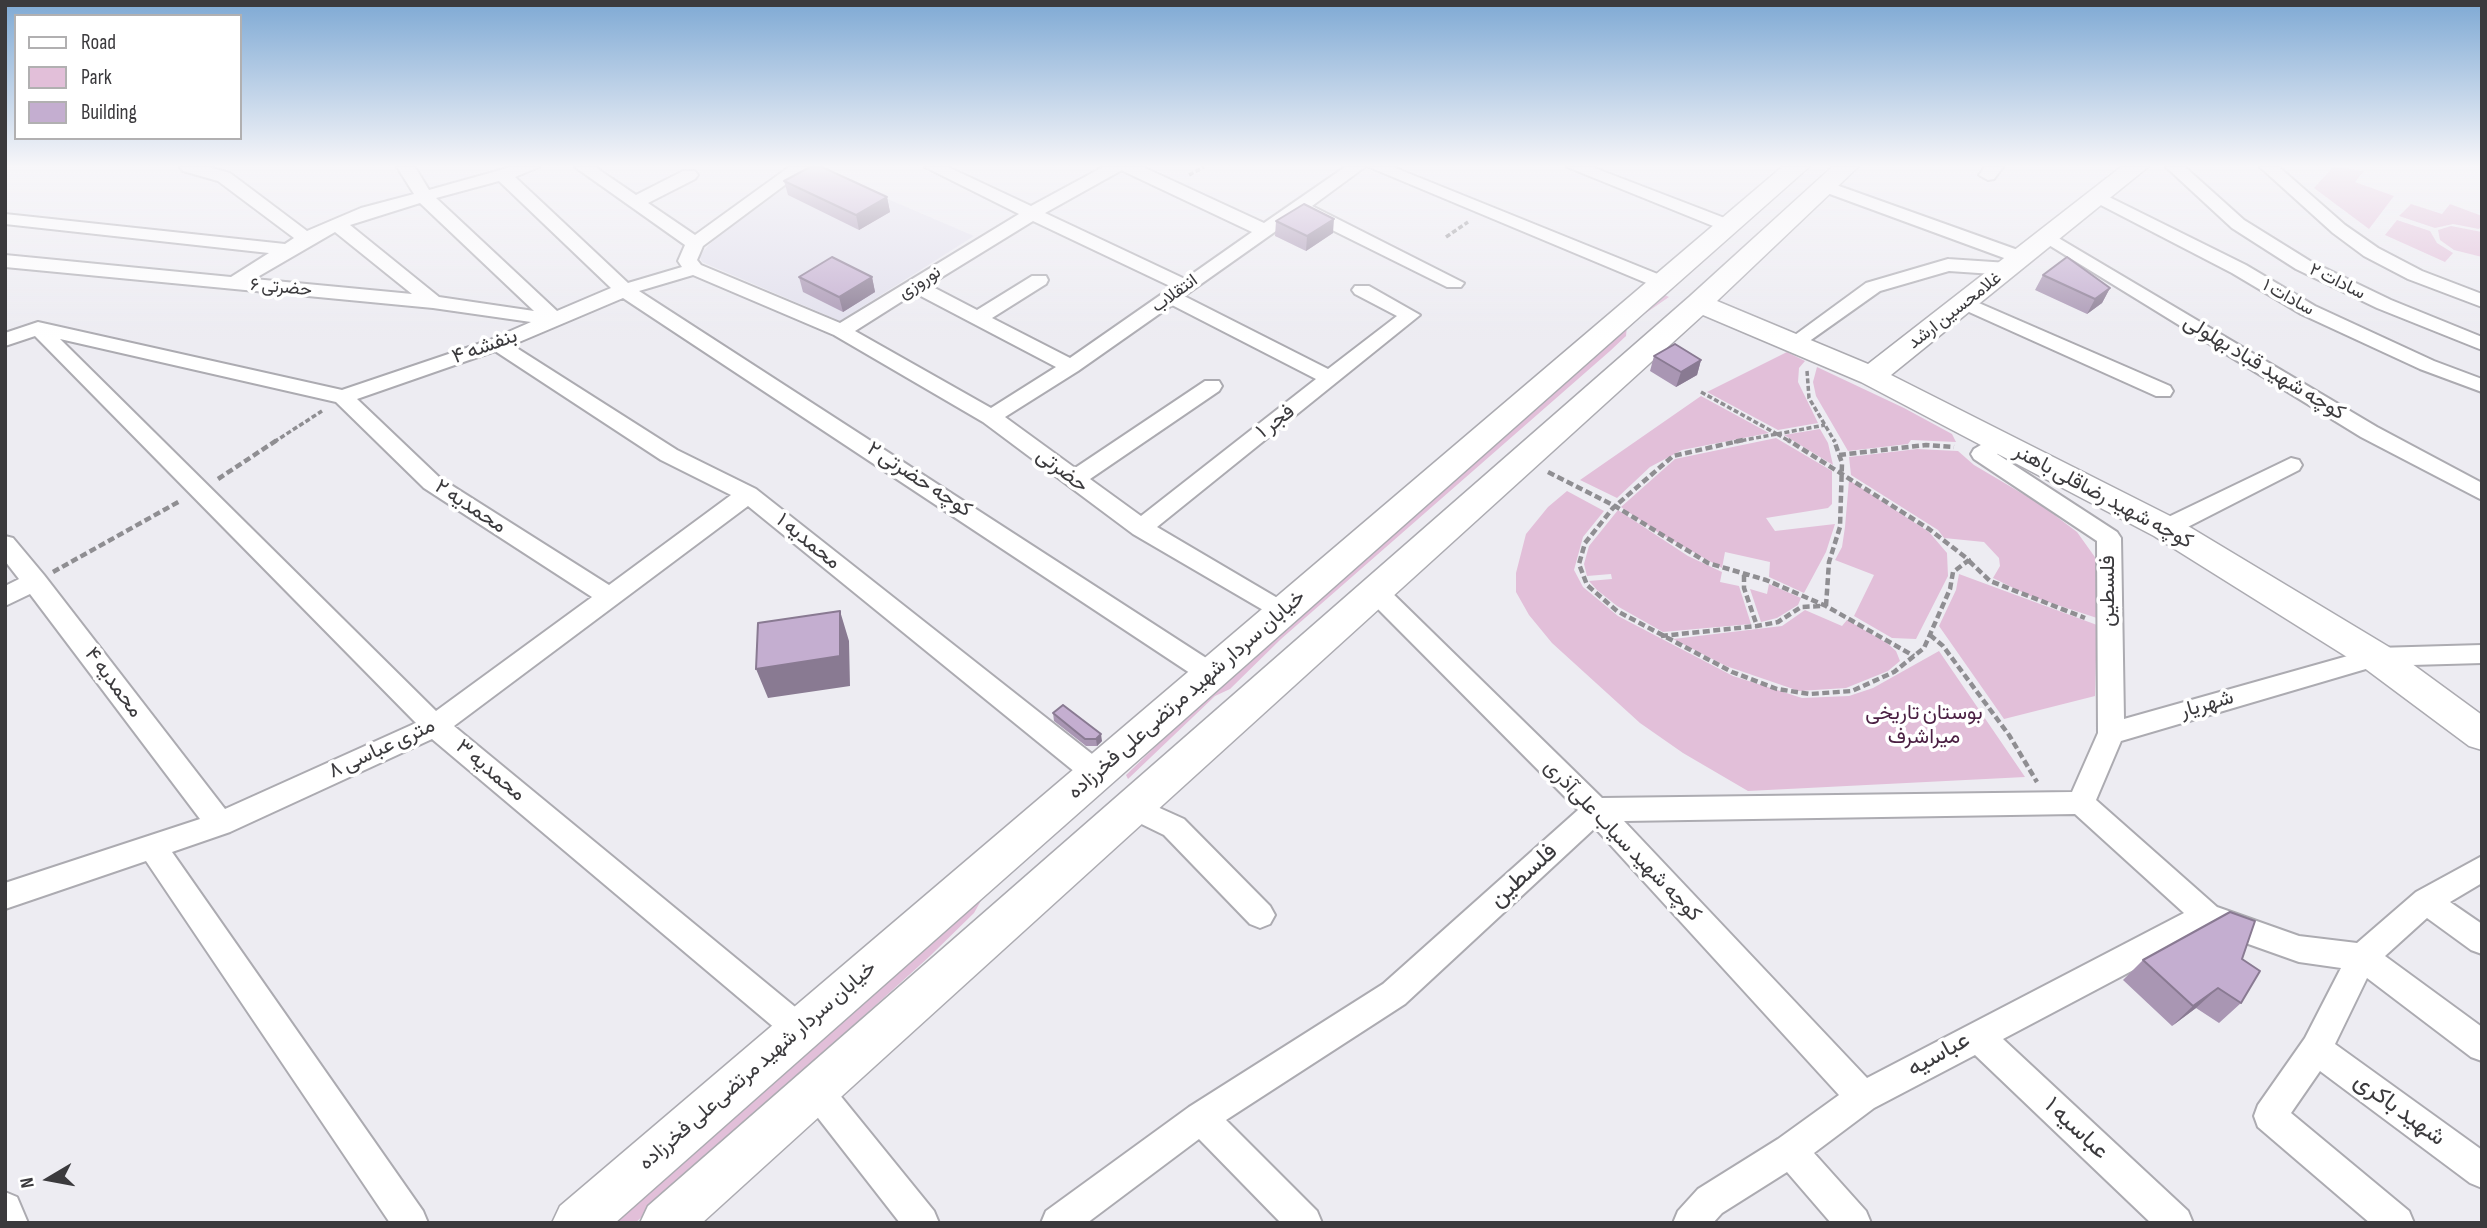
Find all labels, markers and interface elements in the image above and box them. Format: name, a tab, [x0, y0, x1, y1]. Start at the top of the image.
legend	[14, 14, 242, 140]
text: Road	[81, 30, 116, 55]
text: Park	[81, 65, 112, 90]
text: Building	[81, 100, 137, 125]
street label: سادات ۲	[2305, 259, 2369, 305]
street label: نوروزی	[895, 262, 945, 304]
street label: غلامحسین ارشد	[1904, 268, 2006, 354]
street label: انتقلاب	[1148, 270, 1202, 318]
street label: حضرتی ۶	[249, 275, 313, 301]
street label: سادات ۱	[2258, 275, 2318, 321]
street label: کوچه شهید قباد بهلولی	[2179, 310, 2349, 426]
street label: بنفشه ۴	[449, 324, 521, 370]
street label: فجر ۱	[1252, 399, 1300, 445]
street label: کوچه حضرتی ۲	[862, 437, 976, 523]
street label: کوچه شهید رضاقلی باهنر	[2009, 439, 2197, 555]
street label: حضرتی	[1031, 443, 1093, 499]
street label: محمدیه ۲	[429, 475, 511, 539]
street label: محمدیه ۱	[771, 508, 845, 576]
street label: فلسطین	[2096, 555, 2122, 627]
street label: خیابان سردار شهید مرتضی‌علی فخرزاده	[1063, 585, 1311, 805]
street label: محمدیه ۴	[78, 643, 148, 723]
street label: شهریار	[2177, 685, 2237, 725]
park label: بوستان تاریخی میراشرف	[1865, 701, 1983, 751]
street label: ۸ متری عباسی	[325, 713, 439, 785]
street label: محمدیه ۳	[450, 735, 530, 807]
street label: کوچه شهید سیاب علی‌آذری	[1538, 755, 1706, 927]
street label: فلسطین	[1484, 838, 1564, 914]
street label: خیابان سردار شهید مرتضی‌علی فخرزاده	[634, 956, 882, 1176]
street label: عباسیه	[1903, 1026, 1975, 1084]
street label: شهید باکری	[2348, 1067, 2450, 1153]
street label: عباسیه ۱	[2038, 1092, 2114, 1166]
north arrow	[14, 1144, 84, 1214]
text: N	[16, 1176, 40, 1190]

